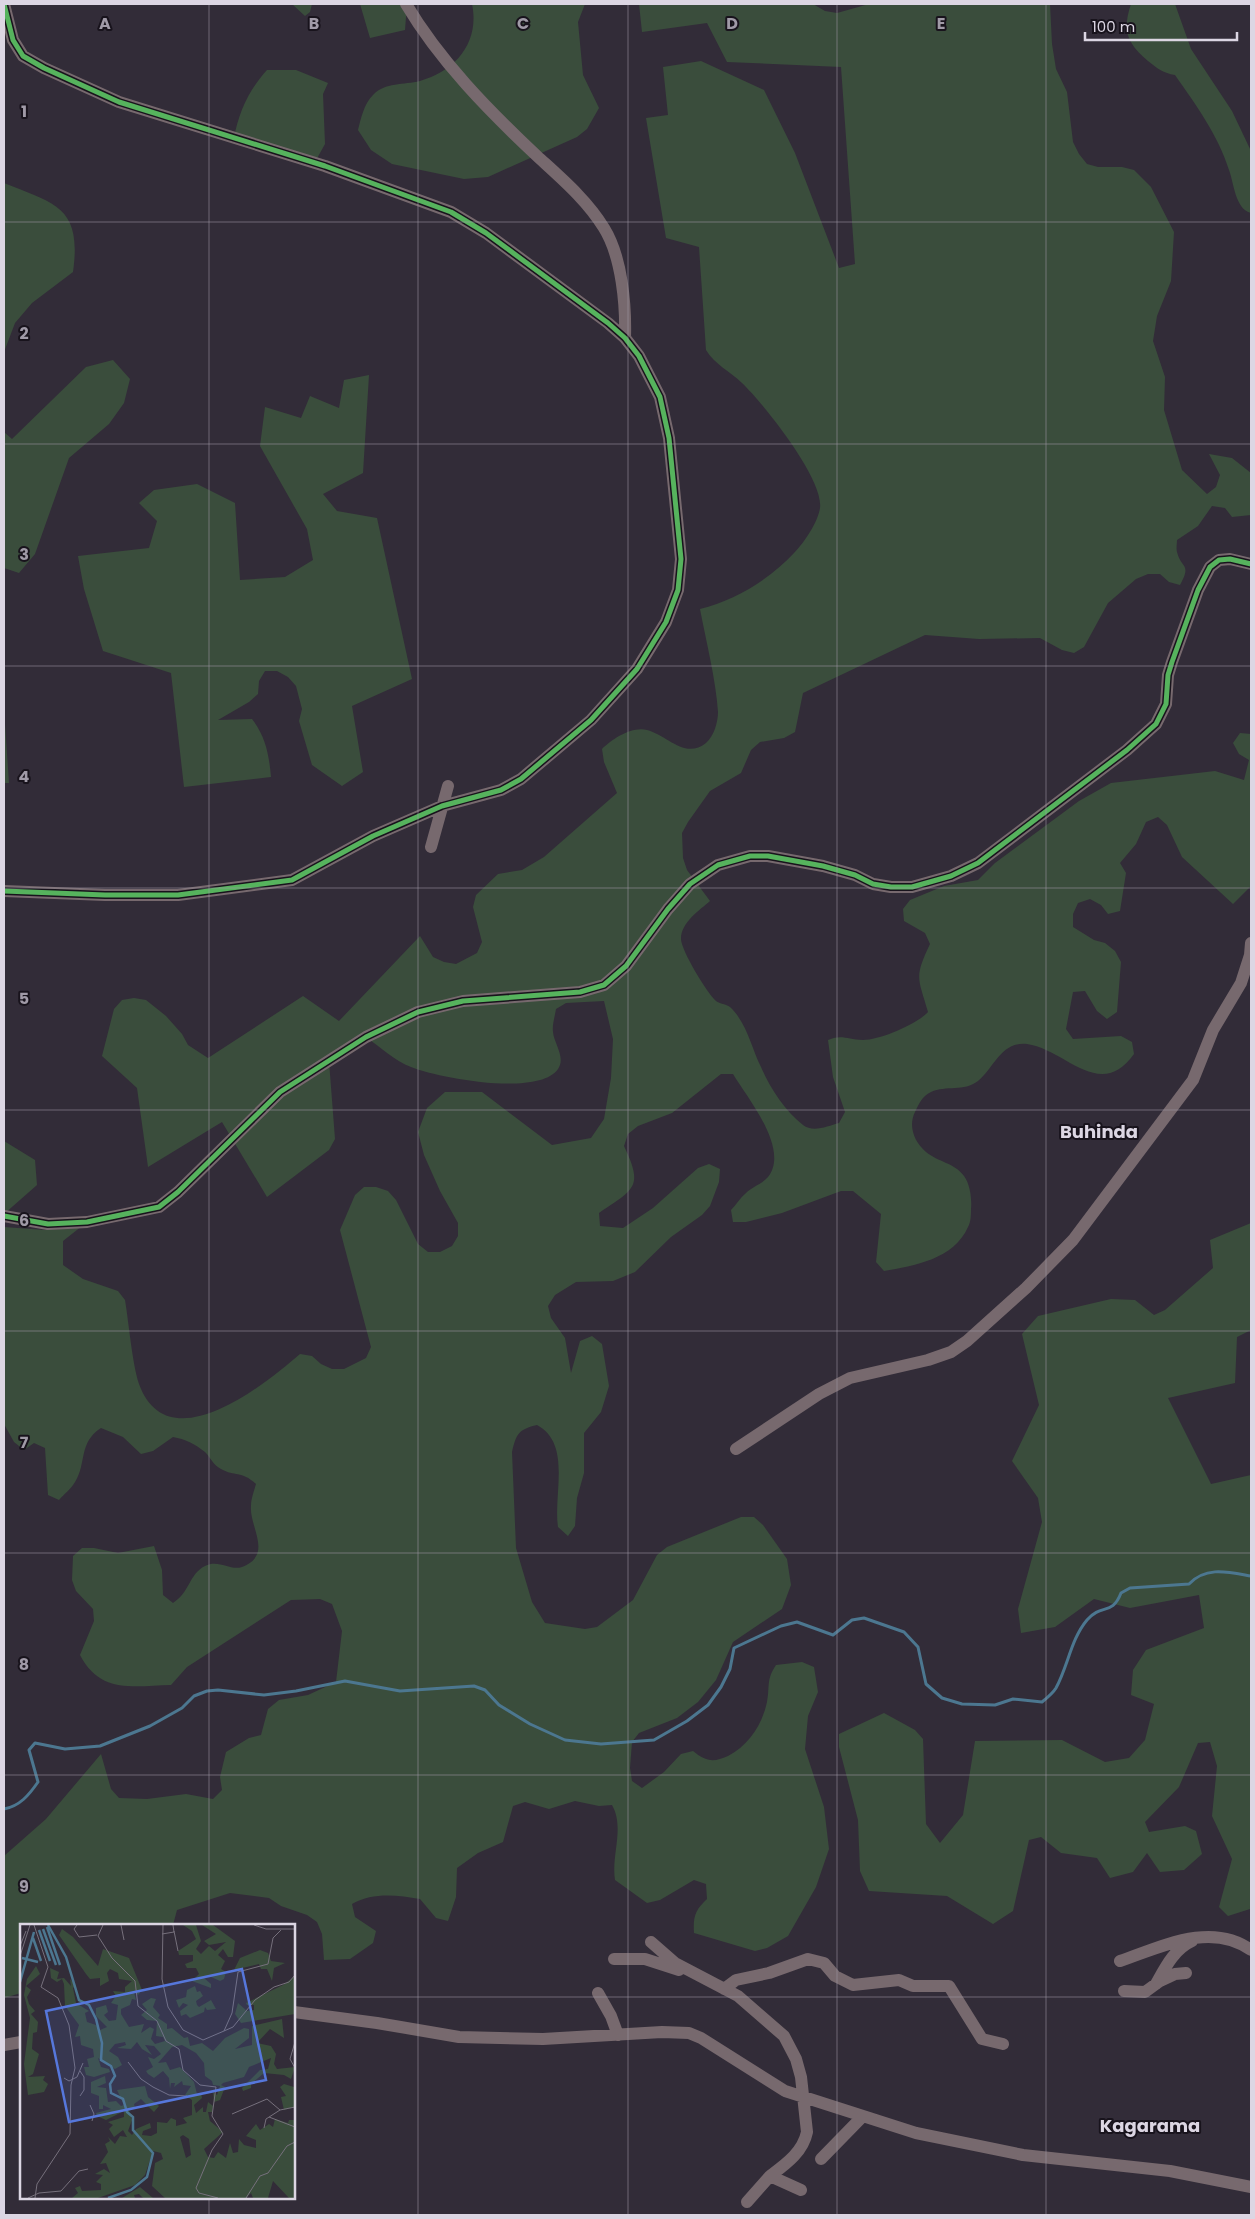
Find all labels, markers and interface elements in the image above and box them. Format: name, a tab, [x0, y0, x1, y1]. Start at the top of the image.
scale bar	[1085, 10, 1238, 42]
text: A	[99, 12, 111, 35]
text: B	[309, 12, 319, 35]
text: C	[517, 12, 529, 35]
text: D	[726, 12, 738, 35]
text: E	[937, 12, 945, 35]
text: 100 m	[1092, 16, 1135, 37]
text: 1	[21, 100, 27, 123]
text: 2	[19, 322, 29, 345]
text: 3	[19, 543, 29, 566]
text: 4	[19, 765, 30, 788]
text: 5	[19, 987, 29, 1010]
district label: Buhinda	[1060, 1119, 1138, 1144]
text: 6	[19, 1209, 29, 1232]
text: 7	[20, 1431, 29, 1454]
text: 8	[19, 1653, 29, 1676]
text: 9	[19, 1875, 29, 1898]
inset map	[20, 1924, 295, 2199]
district label: Kagarama	[1100, 2113, 1200, 2138]

